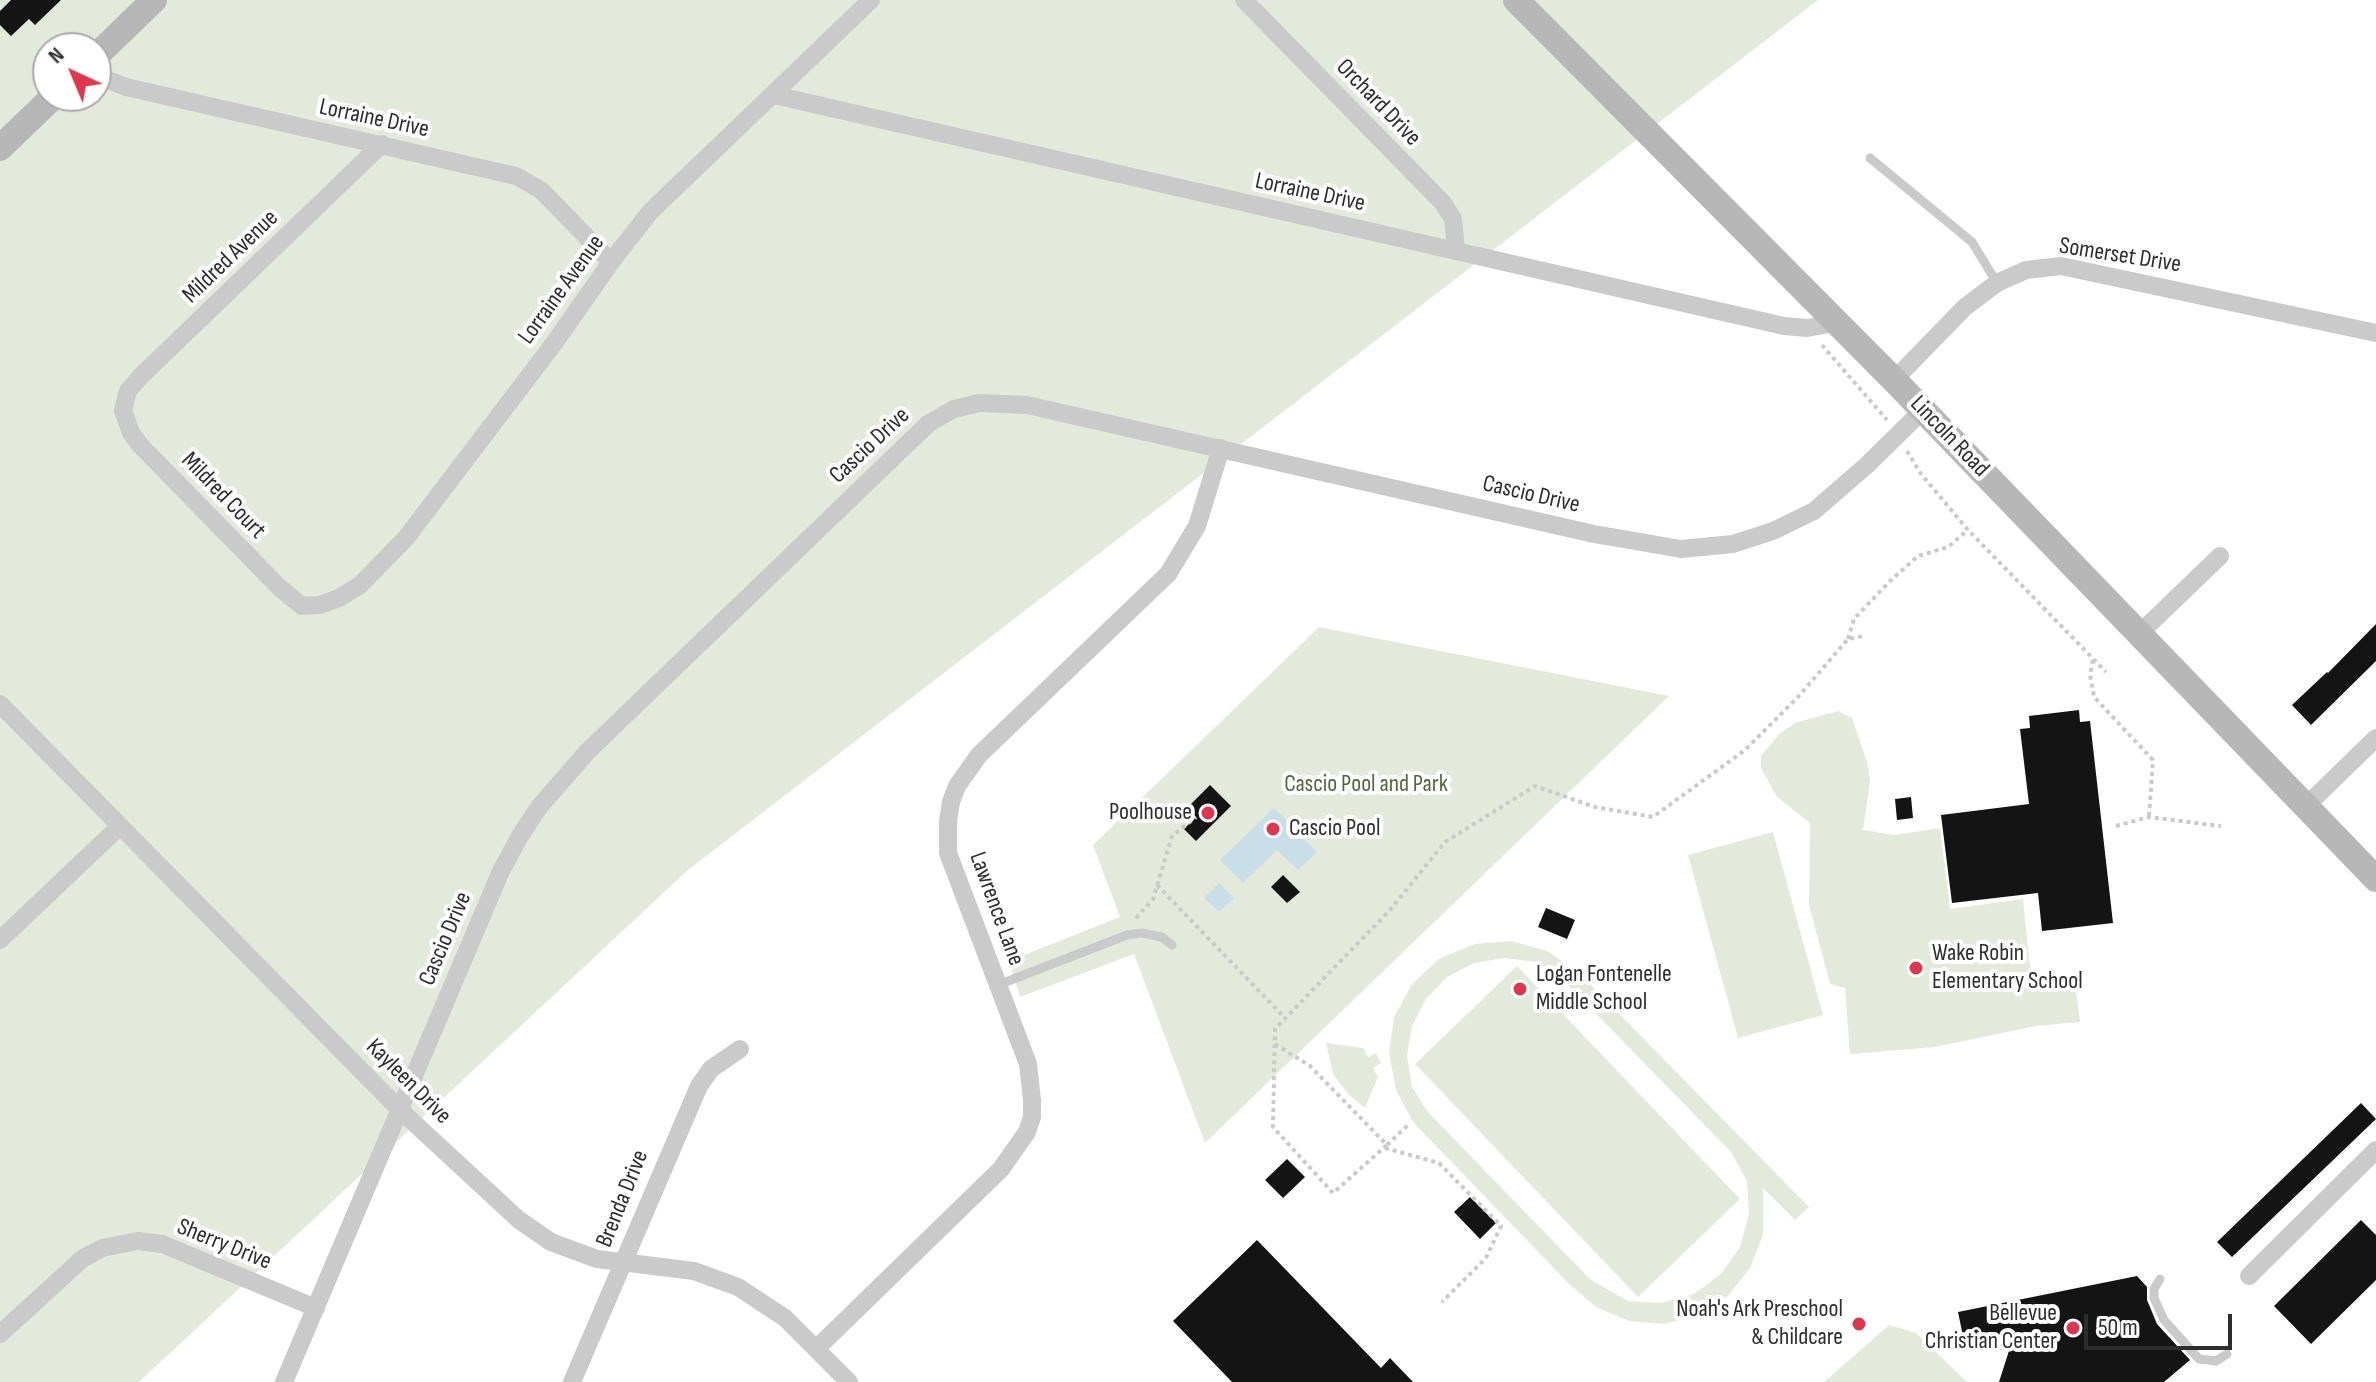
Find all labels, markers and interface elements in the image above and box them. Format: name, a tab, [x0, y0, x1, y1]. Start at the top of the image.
north arrow	[32, 32, 112, 112]
text: N	[43, 42, 70, 70]
street label: Orchard Drive	[1330, 54, 1426, 152]
street label: Lorraine Drive	[317, 93, 431, 145]
street label: Lorraine Drive	[1253, 167, 1367, 219]
street label: Mildred Avenue	[177, 204, 285, 310]
street label: Lorraine Avenue	[513, 230, 611, 350]
street label: Somerset Drive	[2057, 232, 2183, 280]
street label: Lincoln Road	[1903, 390, 1995, 484]
street label: Cascio Drive	[824, 402, 916, 490]
street label: Mildred Court	[175, 447, 271, 545]
street label: Cascio Drive	[1480, 470, 1582, 520]
park label: Cascio Pool and Park	[1284, 771, 1448, 799]
place label: Poolhouse	[1109, 799, 1192, 827]
marker: Poolhouse	[1199, 804, 1217, 822]
place label: Cascio Pool	[1289, 815, 1380, 843]
marker: Cascio Pool	[1264, 820, 1282, 838]
street label: Lawrence Lane	[962, 848, 1030, 970]
street label: Cascio Drive	[413, 888, 479, 990]
place label: Wake Robin Elementary School	[1932, 940, 2083, 996]
marker: Wake Robin Elementary School	[1907, 959, 1925, 977]
place label: Logan Fontenelle Middle School	[1536, 961, 1672, 1017]
marker: Logan Fontenelle Middle School	[1511, 980, 1529, 998]
street label: Kayleen Drive	[359, 1033, 457, 1131]
street label: Brenda Drive	[591, 1146, 655, 1252]
street label: Sherry Drive	[173, 1213, 275, 1277]
place label: Noah's Ark Preschool & Childcare	[1676, 1296, 1843, 1352]
scale bar	[2088, 1298, 2236, 1348]
place label: Bellevue Christian Center	[1925, 1300, 2057, 1356]
text: 50 m	[2098, 1313, 2138, 1342]
marker: Noah's Ark Preschool & Childcare	[1850, 1315, 1868, 1333]
marker: Bellevue Christian Center	[2064, 1319, 2082, 1337]

